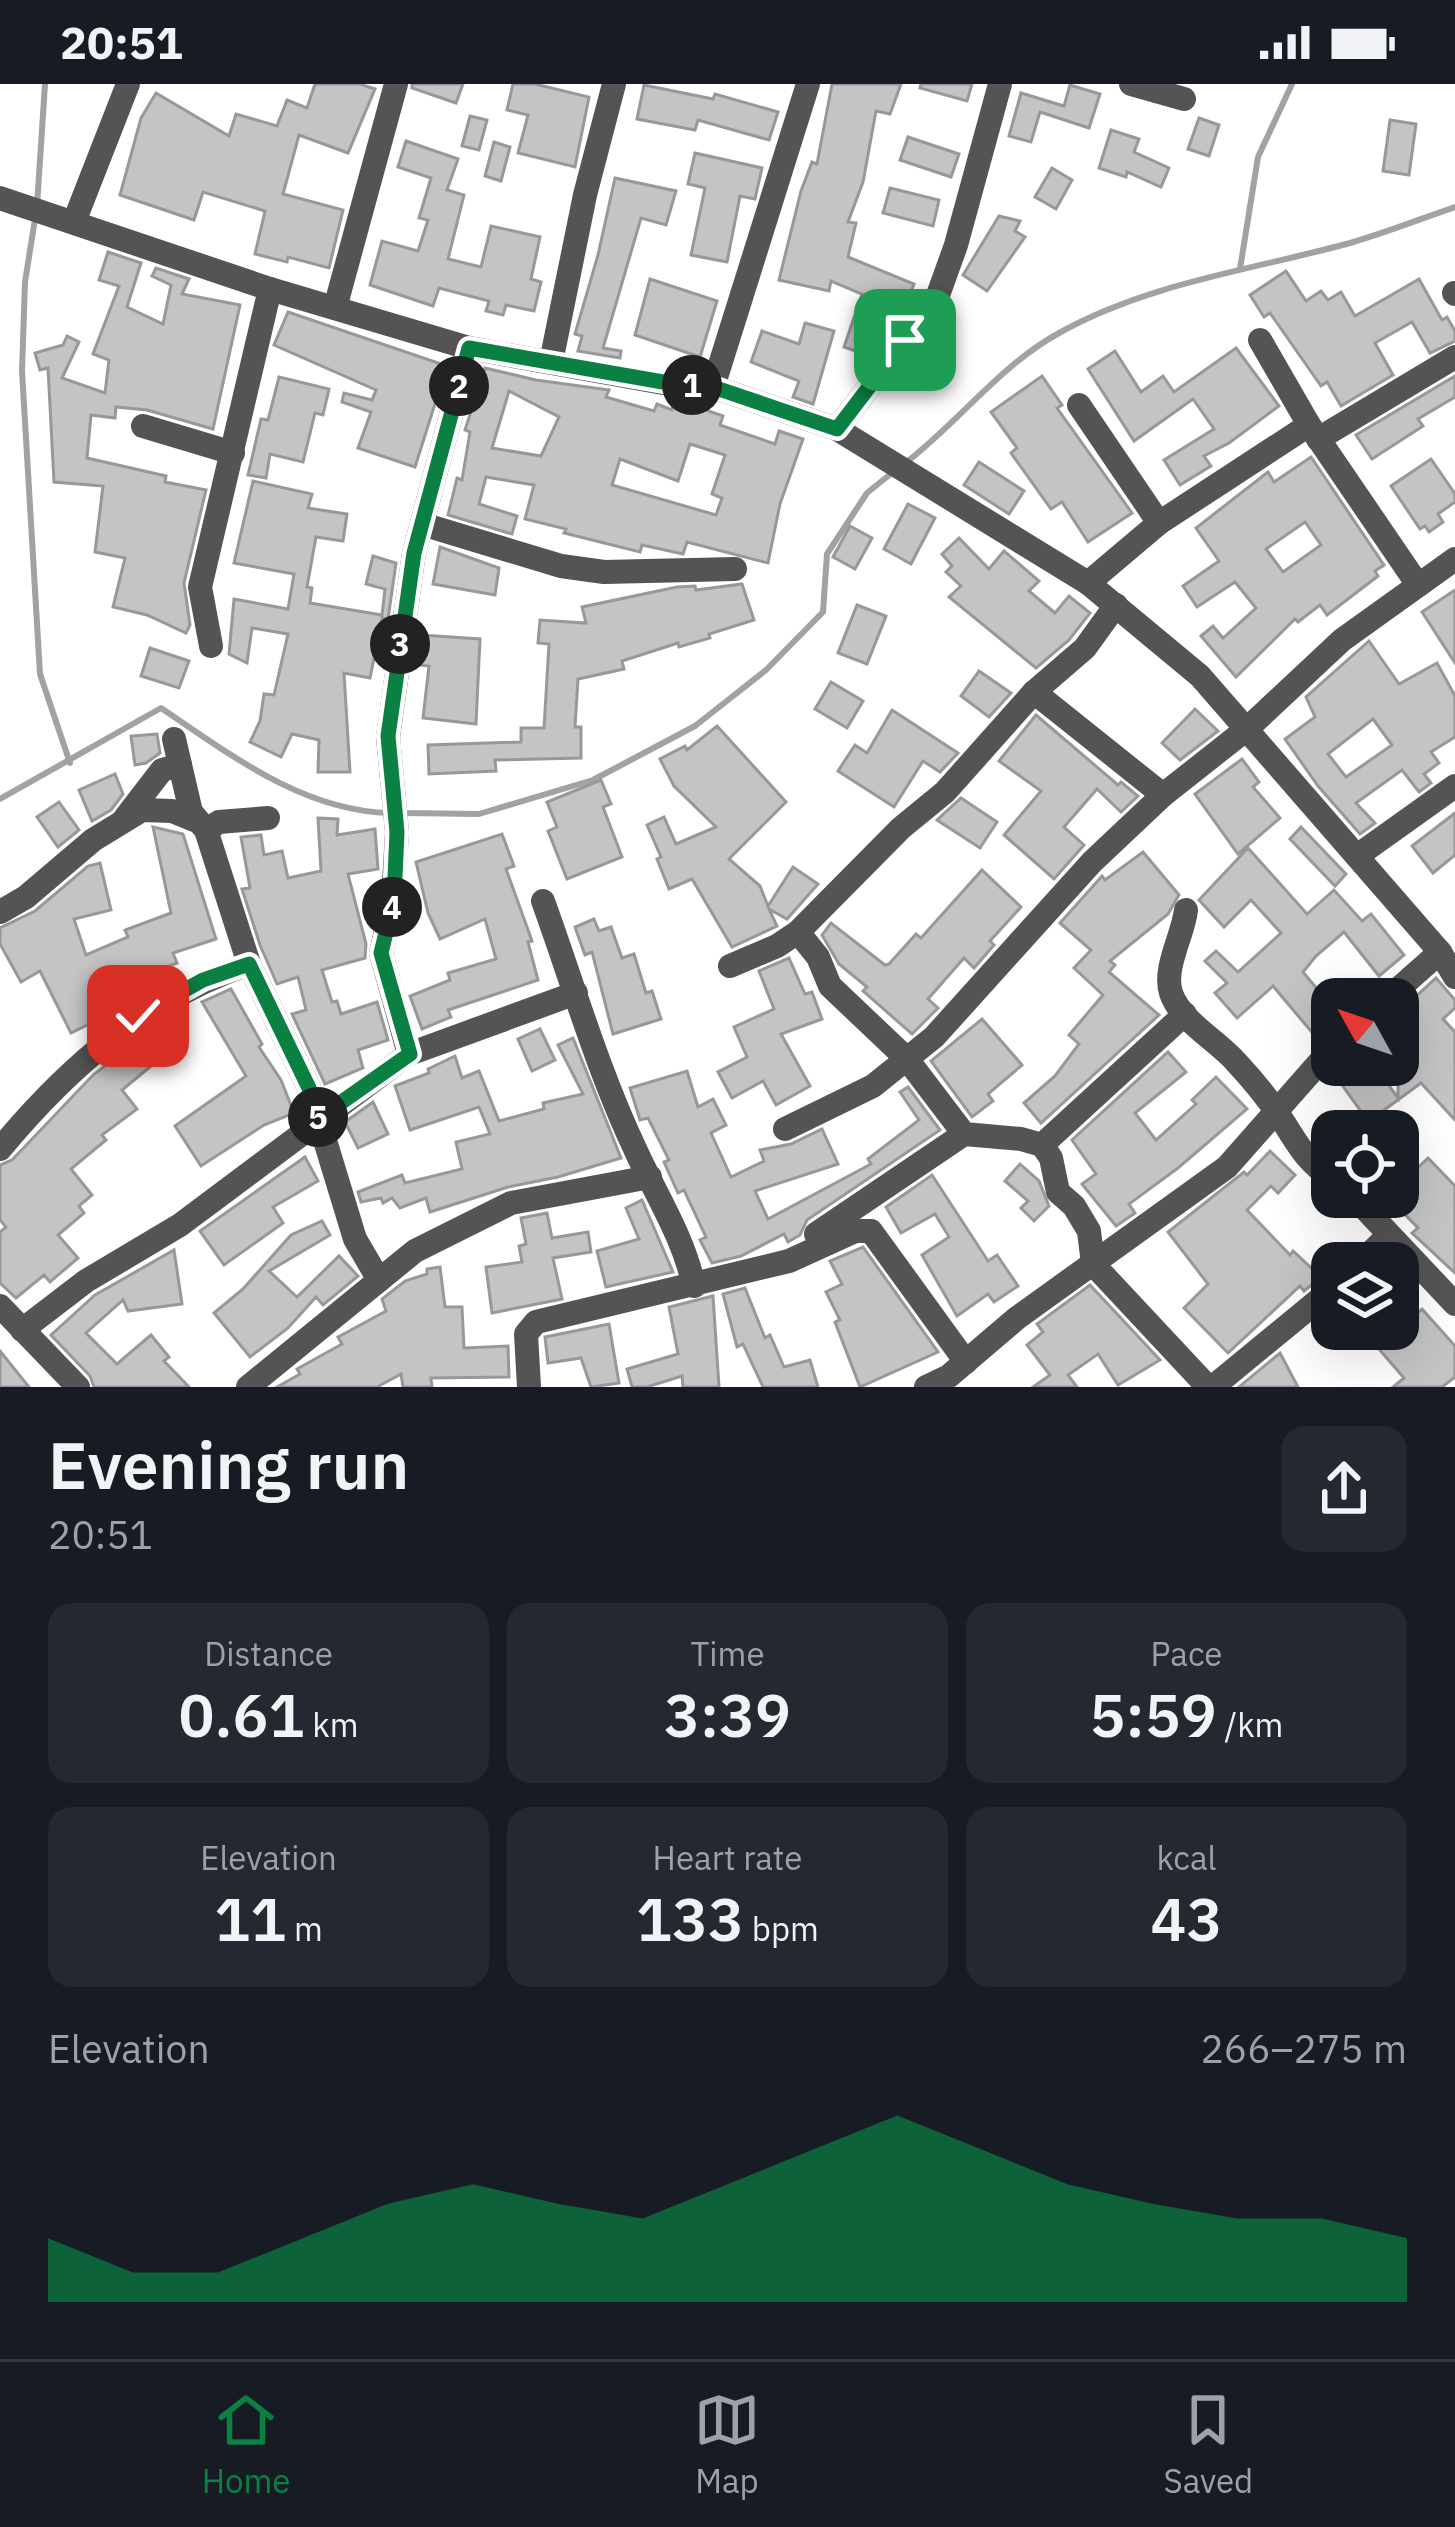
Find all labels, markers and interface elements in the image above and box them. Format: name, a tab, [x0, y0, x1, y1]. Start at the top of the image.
text: 20:51	[60, 13, 183, 71]
pin	[854, 289, 956, 391]
icon: arrive	[872, 307, 938, 373]
pin: 1	[662, 355, 722, 415]
pin: 2	[429, 356, 489, 416]
text: 1	[682, 363, 702, 406]
text: 2	[449, 364, 469, 407]
pin: 3	[370, 614, 430, 674]
text: 3	[390, 622, 410, 665]
pin: 4	[362, 877, 422, 937]
text: 4	[382, 885, 402, 928]
pin	[87, 965, 189, 1067]
north arrow	[1311, 978, 1419, 1086]
map controls	[1311, 978, 1419, 1350]
icon: check	[105, 983, 171, 1049]
pin: 5	[288, 1087, 348, 1147]
text: 5	[308, 1095, 328, 1138]
button: locate	[1311, 1110, 1419, 1218]
button: layers	[1311, 1242, 1419, 1350]
text: Evening run	[48, 1421, 409, 1507]
button: share	[1281, 1426, 1407, 1552]
text: 20:51	[48, 1509, 153, 1560]
text: Distance	[204, 1632, 333, 1675]
text: Time	[690, 1632, 765, 1675]
text: Pace	[1151, 1632, 1222, 1675]
text: 0.61	[179, 1675, 304, 1754]
text: 3:39	[664, 1675, 791, 1754]
text: 5:59	[1090, 1675, 1217, 1754]
text: km	[304, 1703, 358, 1746]
text: /km	[1217, 1703, 1283, 1746]
text: Elevation	[200, 1836, 337, 1879]
text: Heart rate	[653, 1836, 802, 1879]
text: kcal	[1156, 1836, 1217, 1879]
text: 11	[214, 1879, 286, 1958]
text: 133	[636, 1879, 744, 1958]
text: 43	[1151, 1879, 1223, 1958]
text: m	[286, 1907, 323, 1950]
text: bpm	[744, 1907, 819, 1950]
text: Elevation	[48, 2023, 210, 2074]
text: 266–275 m	[1200, 2023, 1407, 2074]
tab: Home	[202, 2387, 290, 2502]
tab: Map	[694, 2387, 760, 2502]
tab: Saved	[1163, 2387, 1253, 2502]

